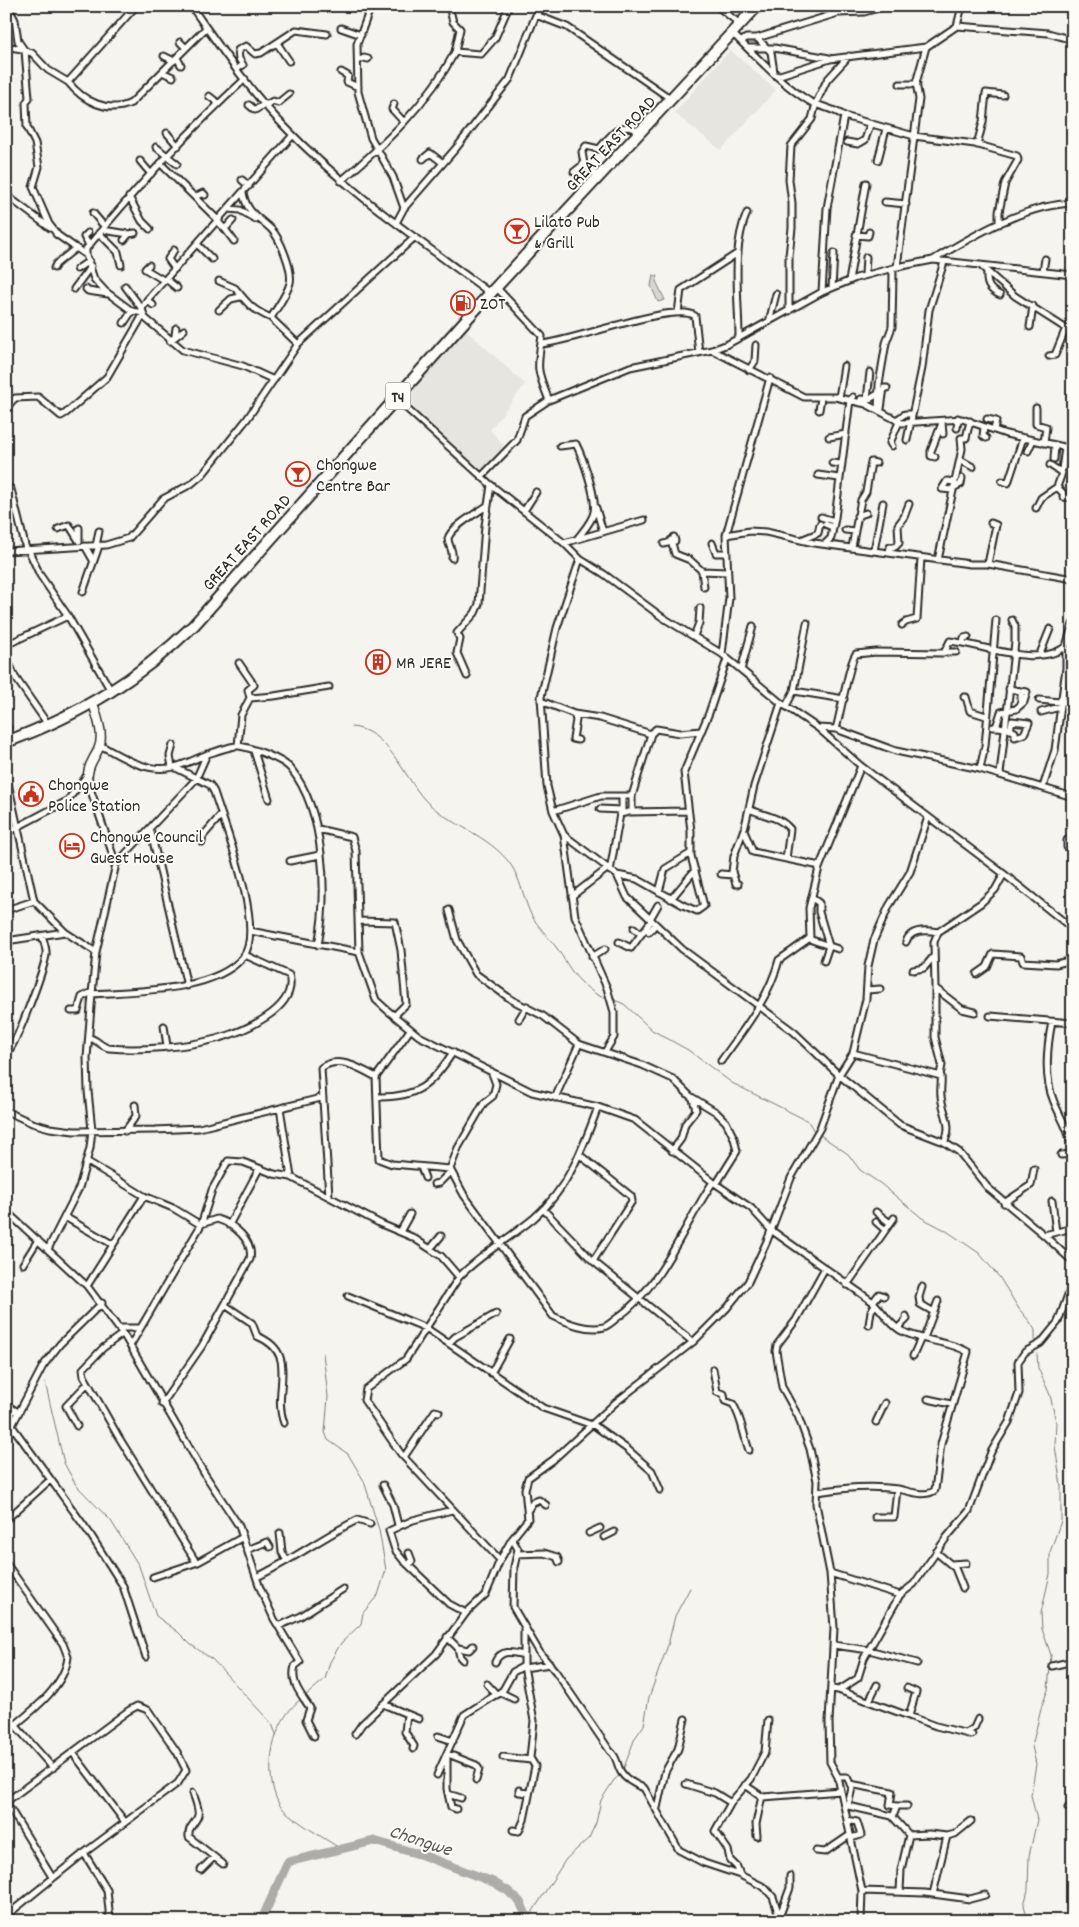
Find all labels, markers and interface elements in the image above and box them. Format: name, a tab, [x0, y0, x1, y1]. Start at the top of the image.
street label: GREAT EAST ROAD	[561, 91, 663, 198]
place label: Lilato Pub & Grill	[534, 211, 600, 257]
bar icon: Lilato Pub & Grill	[504, 218, 530, 244]
fuel station icon: ZOT	[450, 290, 476, 316]
place label: ZOT	[480, 293, 505, 318]
road number: T4	[386, 382, 410, 410]
place label: Chongwe Centre Bar	[316, 454, 390, 500]
bar icon: Chongwe Centre Bar	[285, 461, 311, 487]
street label: GREAT EAST ROAD	[198, 490, 298, 598]
building icon: MR JERE	[365, 649, 391, 675]
place label: MR JERE	[396, 652, 451, 677]
place label: Chongwe Police Station	[48, 774, 140, 820]
public building icon: Chongwe Police Station	[18, 781, 44, 807]
place label: Chongwe Council Guest House	[90, 826, 203, 872]
hotel icon: Chongwe Council Guest House	[59, 833, 85, 859]
water label: Chongwe	[385, 1820, 456, 1866]

